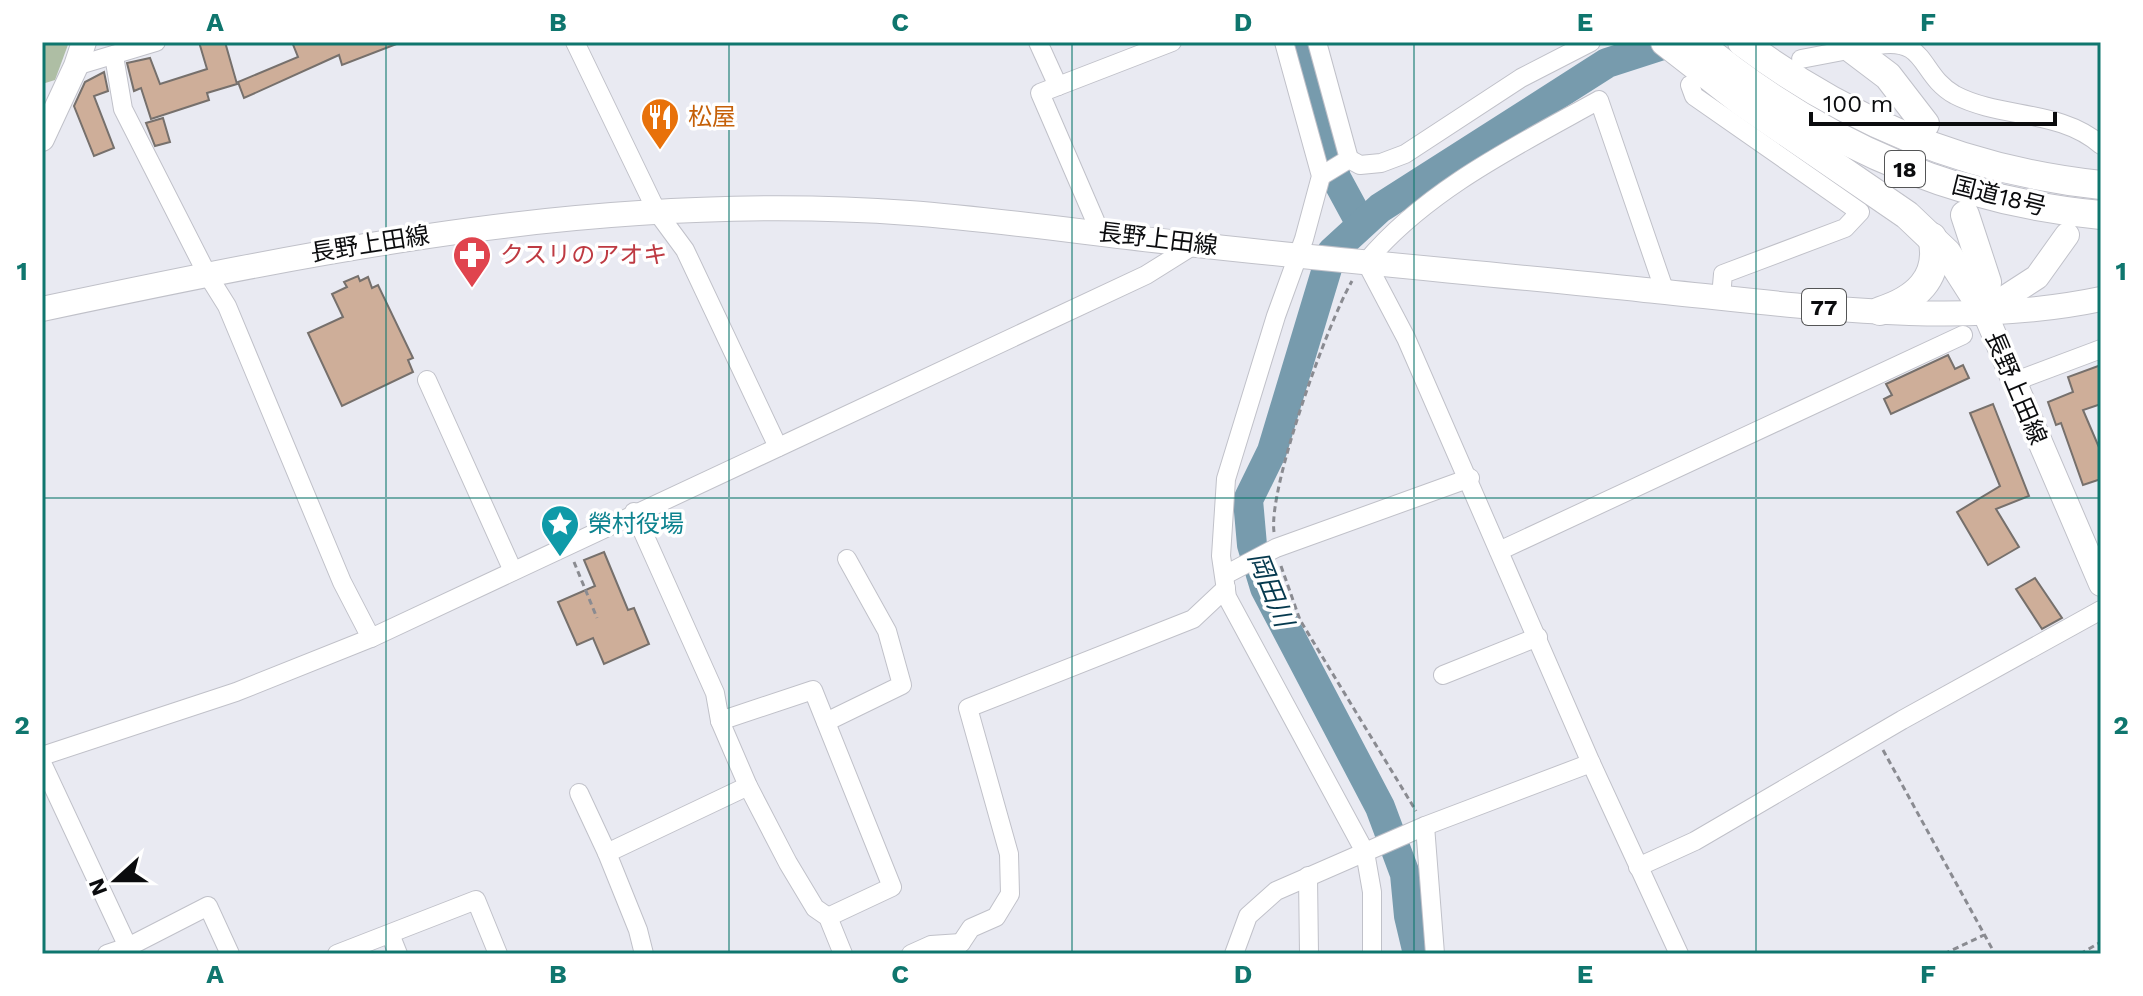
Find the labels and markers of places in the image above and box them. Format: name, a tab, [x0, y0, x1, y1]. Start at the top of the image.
restaurant icon: 松屋	[639, 96, 681, 151]
place label: 松屋	[688, 103, 736, 131]
pharmacy icon: クスリのアオキ	[451, 234, 493, 289]
place label: クスリのアオキ	[500, 241, 667, 269]
place icon: 榮村役場	[539, 503, 581, 558]
place label: 榮村役場	[588, 510, 684, 538]

